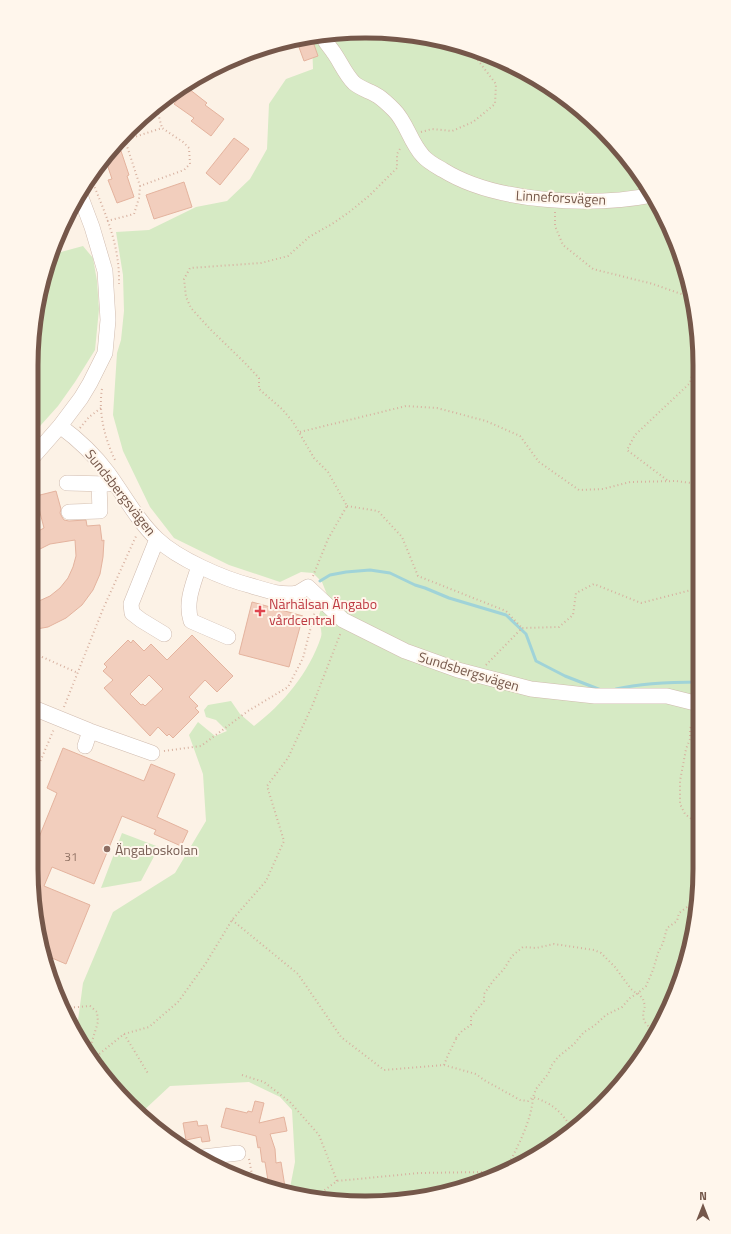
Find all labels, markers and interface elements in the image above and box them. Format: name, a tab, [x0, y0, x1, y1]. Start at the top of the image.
street label: Linneforsvägen	[515, 184, 607, 210]
street label: Sundsbergsvägen	[81, 444, 161, 540]
place label: Närhälsan Ängabo vårdcentral	[269, 593, 377, 630]
marker: Närhälsan Ängabo vårdcentral	[254, 605, 266, 617]
street label: Sundsbergsvägen	[416, 646, 522, 696]
place label: Ängaboskolan	[115, 839, 198, 860]
marker: Ängaboskolan	[102, 844, 112, 854]
house number: 31	[64, 847, 78, 866]
north arrow	[683, 1186, 723, 1226]
text: N	[699, 1188, 707, 1204]

